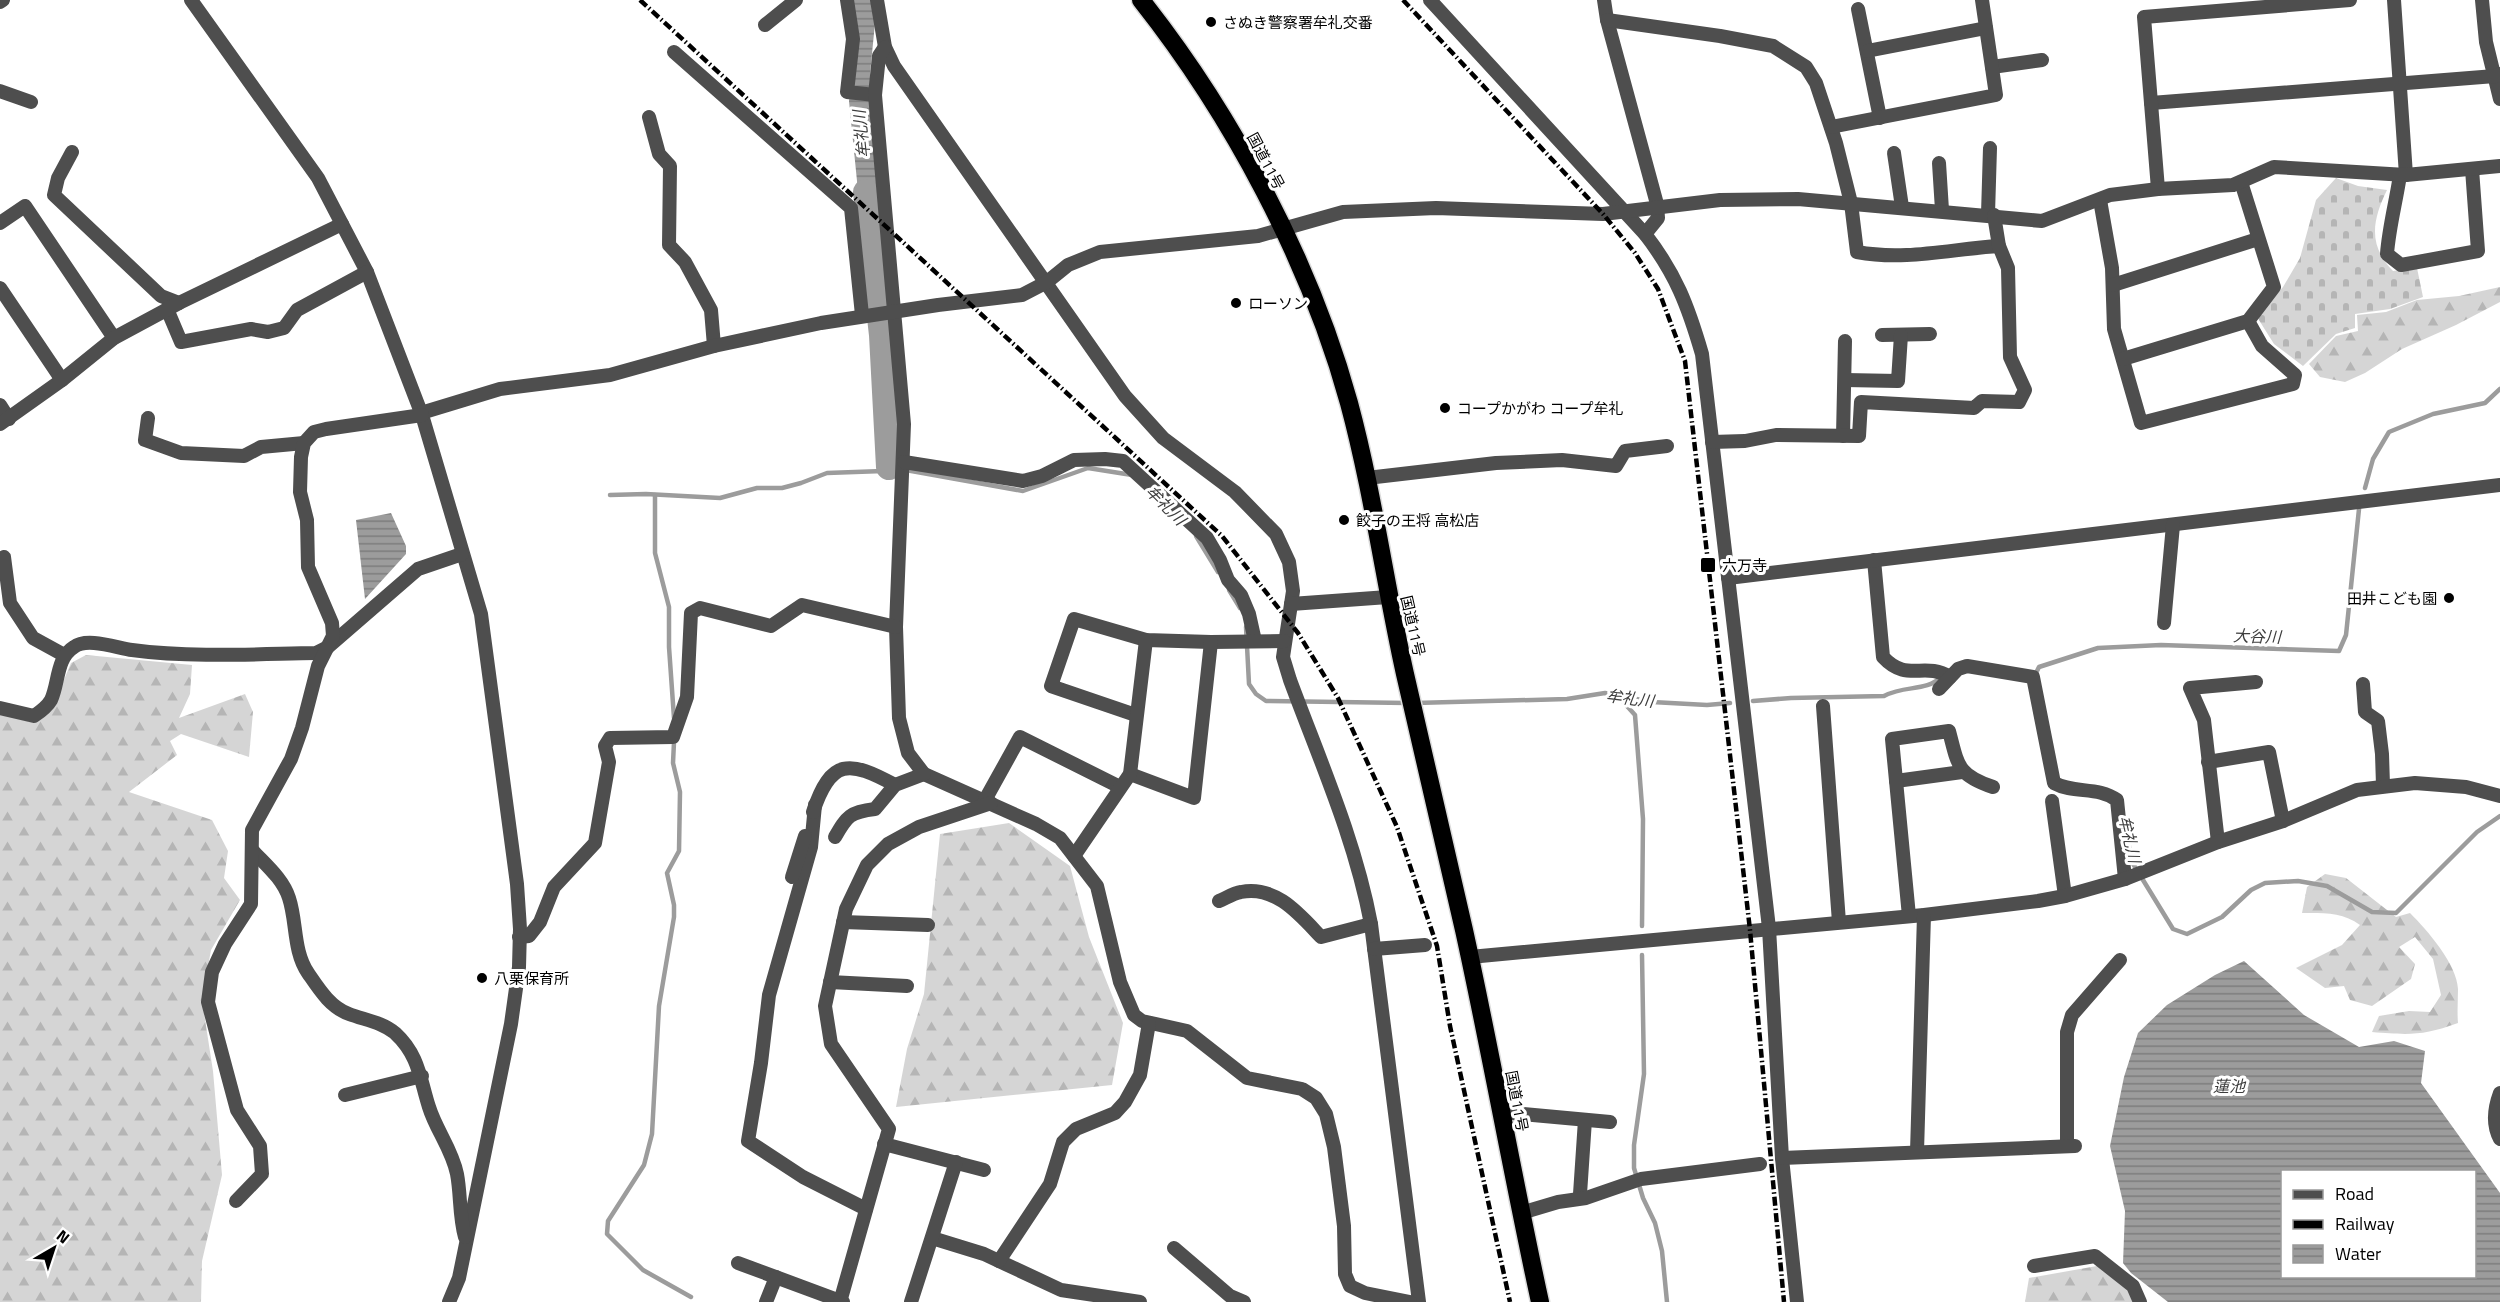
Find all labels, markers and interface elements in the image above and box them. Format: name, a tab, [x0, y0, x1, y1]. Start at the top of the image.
place label: さぬき警察署牟礼交番	[1223, 11, 1373, 34]
marker: さぬき警察署牟礼交番	[1204, 15, 1218, 29]
water label: 牟礼川	[846, 107, 875, 159]
street label: 国道11号	[1241, 128, 1291, 194]
place label: ローソン	[1248, 292, 1308, 315]
marker: ローソン	[1229, 296, 1243, 310]
place label: コープかがわ コープ牟礼	[1457, 397, 1624, 420]
marker: コープかがわ コープ牟礼	[1438, 401, 1452, 415]
water label: 牟礼川	[1141, 480, 1193, 532]
place label: 餃子の王将 高松店	[1356, 509, 1479, 532]
marker: 餃子の王将 高松店	[1337, 513, 1351, 527]
place label: 六万寺	[1722, 554, 1767, 577]
marker: 六万寺	[1699, 556, 1717, 574]
place label: 田井こども園	[2347, 587, 2437, 610]
marker: 田井こども園	[2442, 591, 2456, 605]
street label: 国道11号	[1395, 593, 1431, 659]
water label: 大谷川	[2233, 623, 2283, 649]
water label: 牟礼川	[1605, 683, 1657, 713]
water label: 牟礼川	[2113, 813, 2148, 867]
place label: 八栗保育所	[494, 967, 569, 990]
marker: 八栗保育所	[475, 971, 489, 985]
street label: 国道11号	[1500, 1068, 1534, 1134]
water label: 蓮池	[2213, 1074, 2247, 1098]
legend	[2281, 1170, 2476, 1278]
text: Road	[2335, 1180, 2374, 1207]
text: Railway	[2335, 1210, 2395, 1237]
north arrow	[24, 1218, 84, 1278]
text: N	[52, 1224, 75, 1249]
text: Water	[2335, 1240, 2381, 1267]

